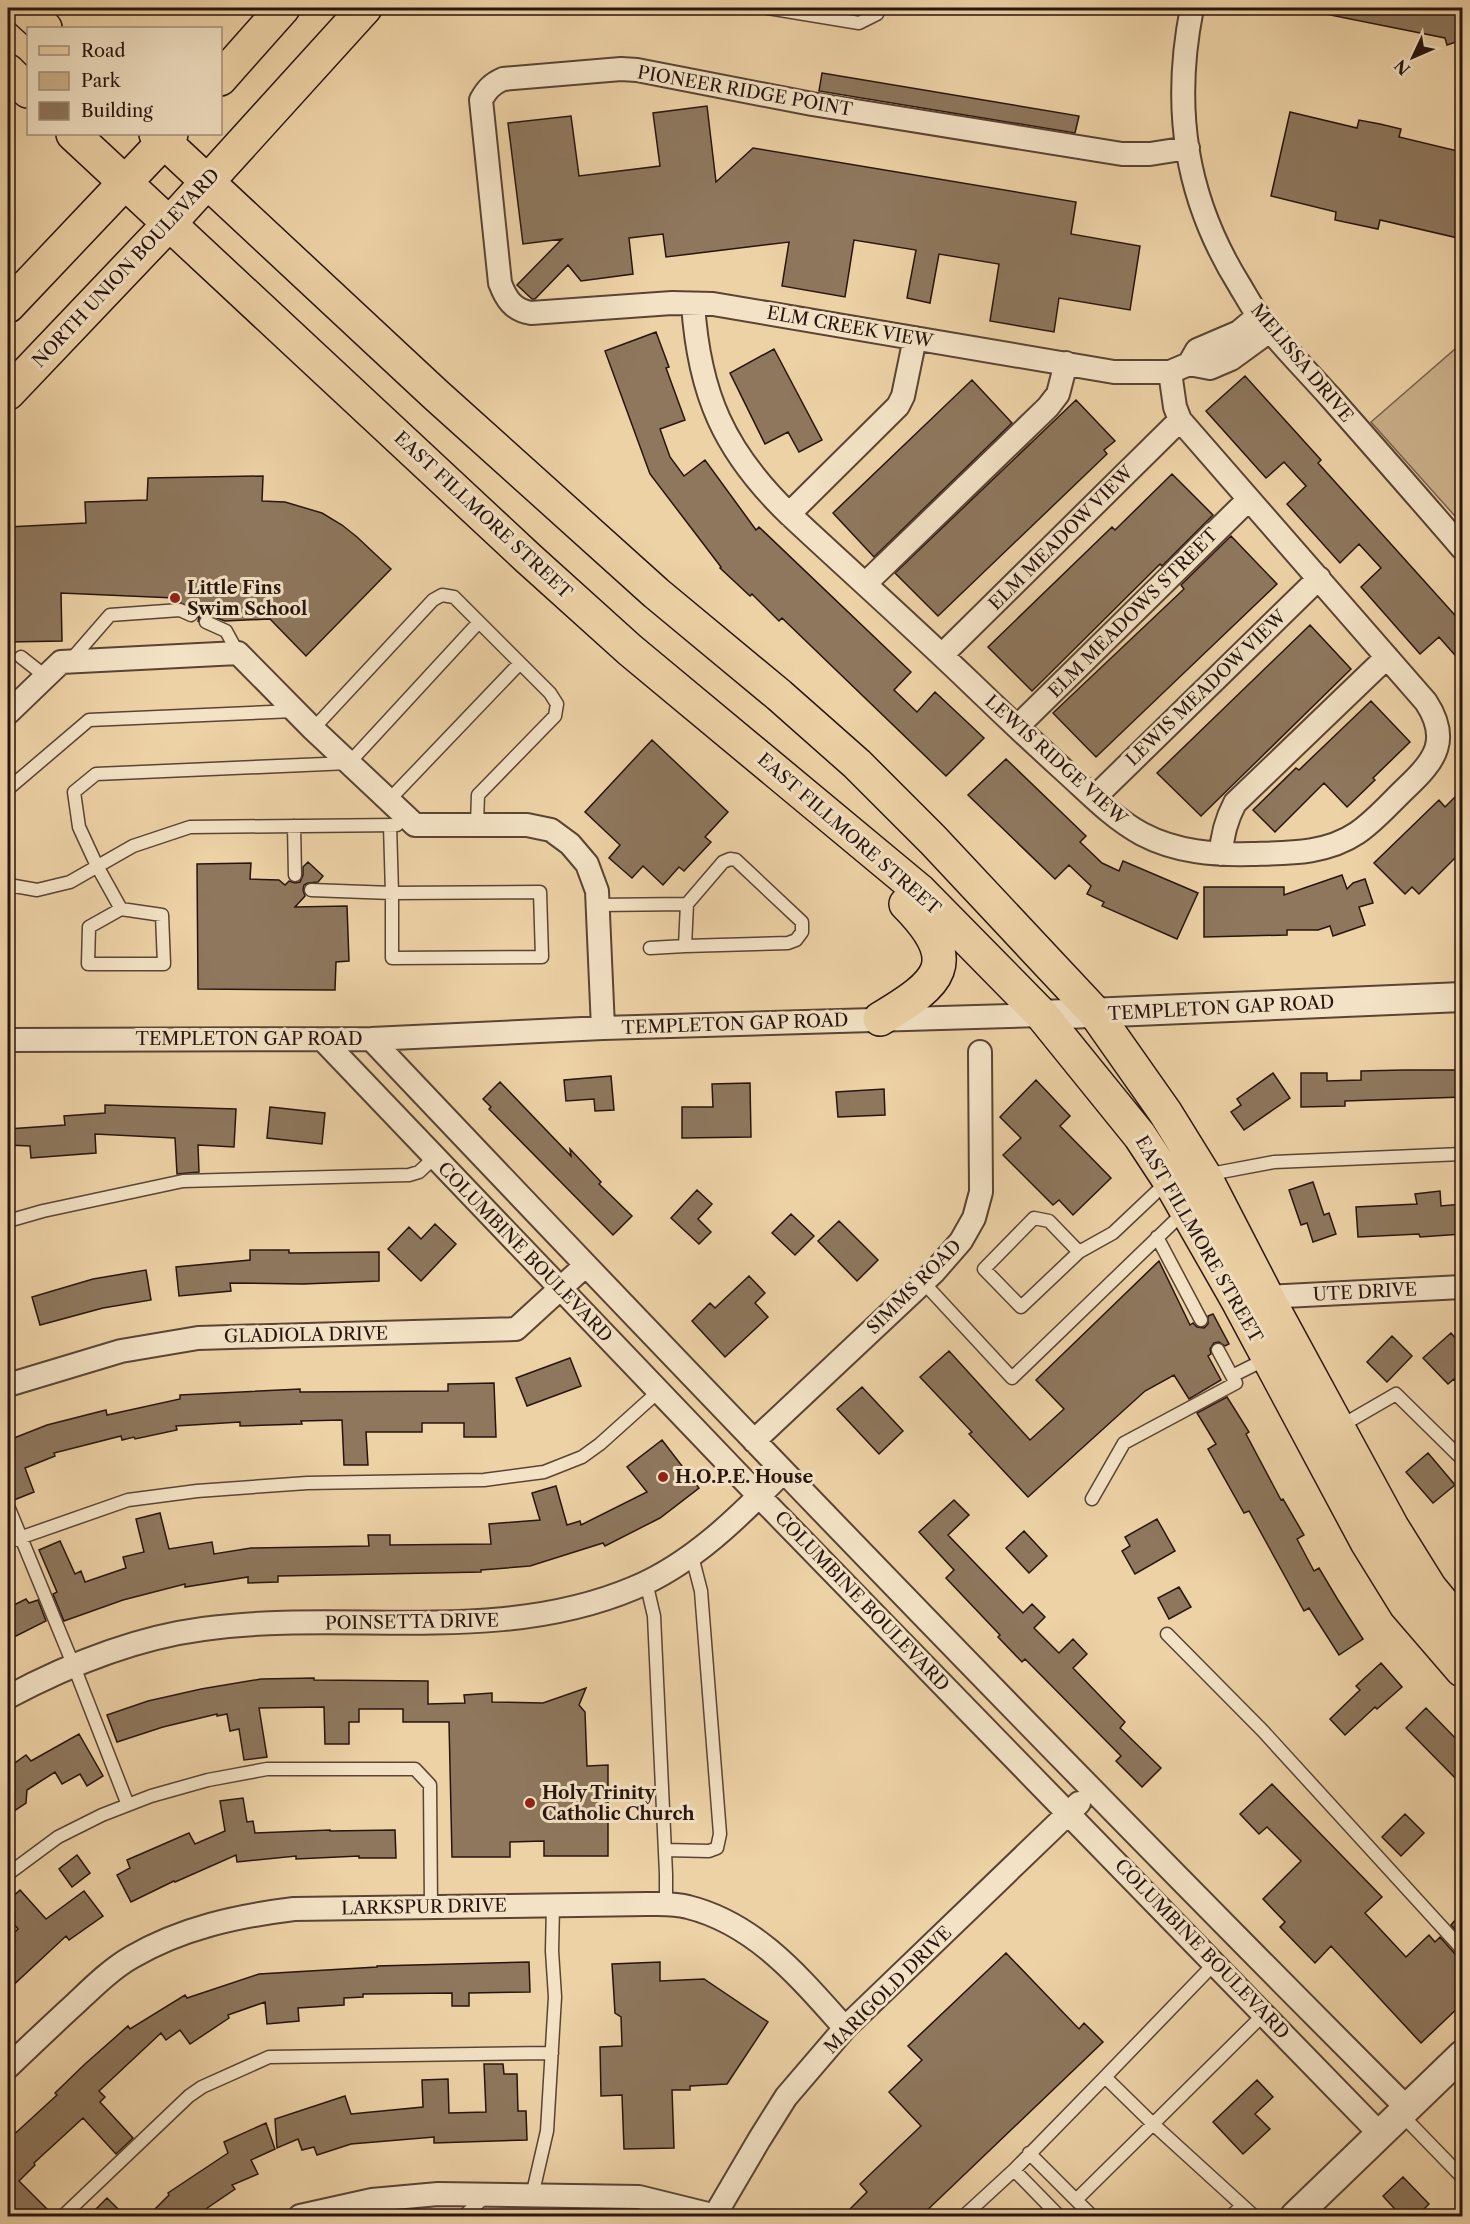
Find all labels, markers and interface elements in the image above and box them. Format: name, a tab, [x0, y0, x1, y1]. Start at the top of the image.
legend	[27, 27, 222, 135]
north arrow	[1383, 27, 1443, 87]
text: Road	[81, 40, 126, 62]
text: N	[1390, 55, 1414, 79]
street label: PIONEER RIDGE POINT	[636, 61, 855, 121]
text: Park	[81, 70, 122, 92]
text: Building	[81, 100, 153, 122]
street label: NORTH UNION BOULEVARD	[28, 164, 224, 372]
street label: MELISSA DRIVE	[1246, 299, 1358, 427]
street label: ELM CREEK VIEW	[765, 302, 936, 353]
street label: EAST FILLMORE STREET	[389, 427, 577, 604]
street label: ELM MEADOW VIEW	[984, 460, 1139, 615]
street label: ELM MEADOWS STREET	[1044, 523, 1223, 702]
place label: Little Fins Swim School	[187, 577, 307, 620]
marker: Little Fins Swim School	[168, 591, 182, 605]
street label: LEWIS MEADOW VIEW	[1121, 605, 1292, 770]
street label: LEWIS RIDGE VIEW	[980, 690, 1133, 830]
street label: EAST FILLMORE STREET	[753, 749, 945, 920]
street label: TEMPLETON GAP ROAD	[1107, 991, 1335, 1025]
street label: TEMPLETON GAP ROAD	[621, 1009, 849, 1039]
street label: TEMPLETON GAP ROAD	[135, 1028, 363, 1050]
street label: EAST FILLMORE STREET	[1131, 1132, 1268, 1347]
street label: COLUMBINE BOULEVARD	[433, 1157, 617, 1347]
street label: SIMMS ROAD	[862, 1235, 966, 1339]
street label: UTE DRIVE	[1312, 1278, 1418, 1306]
street label: GLADIOLA DRIVE	[224, 1323, 388, 1347]
place label: H.O.P.E. House	[675, 1466, 813, 1488]
marker: H.O.P.E. House	[656, 1470, 670, 1484]
street label: COLUMBINE BOULEVARD	[770, 1506, 954, 1696]
street label: POINSETTA DRIVE	[325, 1609, 499, 1635]
place label: Holy Trinity Catholic Church	[542, 1782, 695, 1825]
marker: Holy Trinity Catholic Church	[523, 1796, 537, 1810]
street label: COLUMBINE BOULEVARD	[1110, 1854, 1294, 2044]
street label: LARKSPUR DRIVE	[341, 1895, 507, 1919]
street label: MARIGOLD DRIVE	[820, 1922, 956, 2058]

